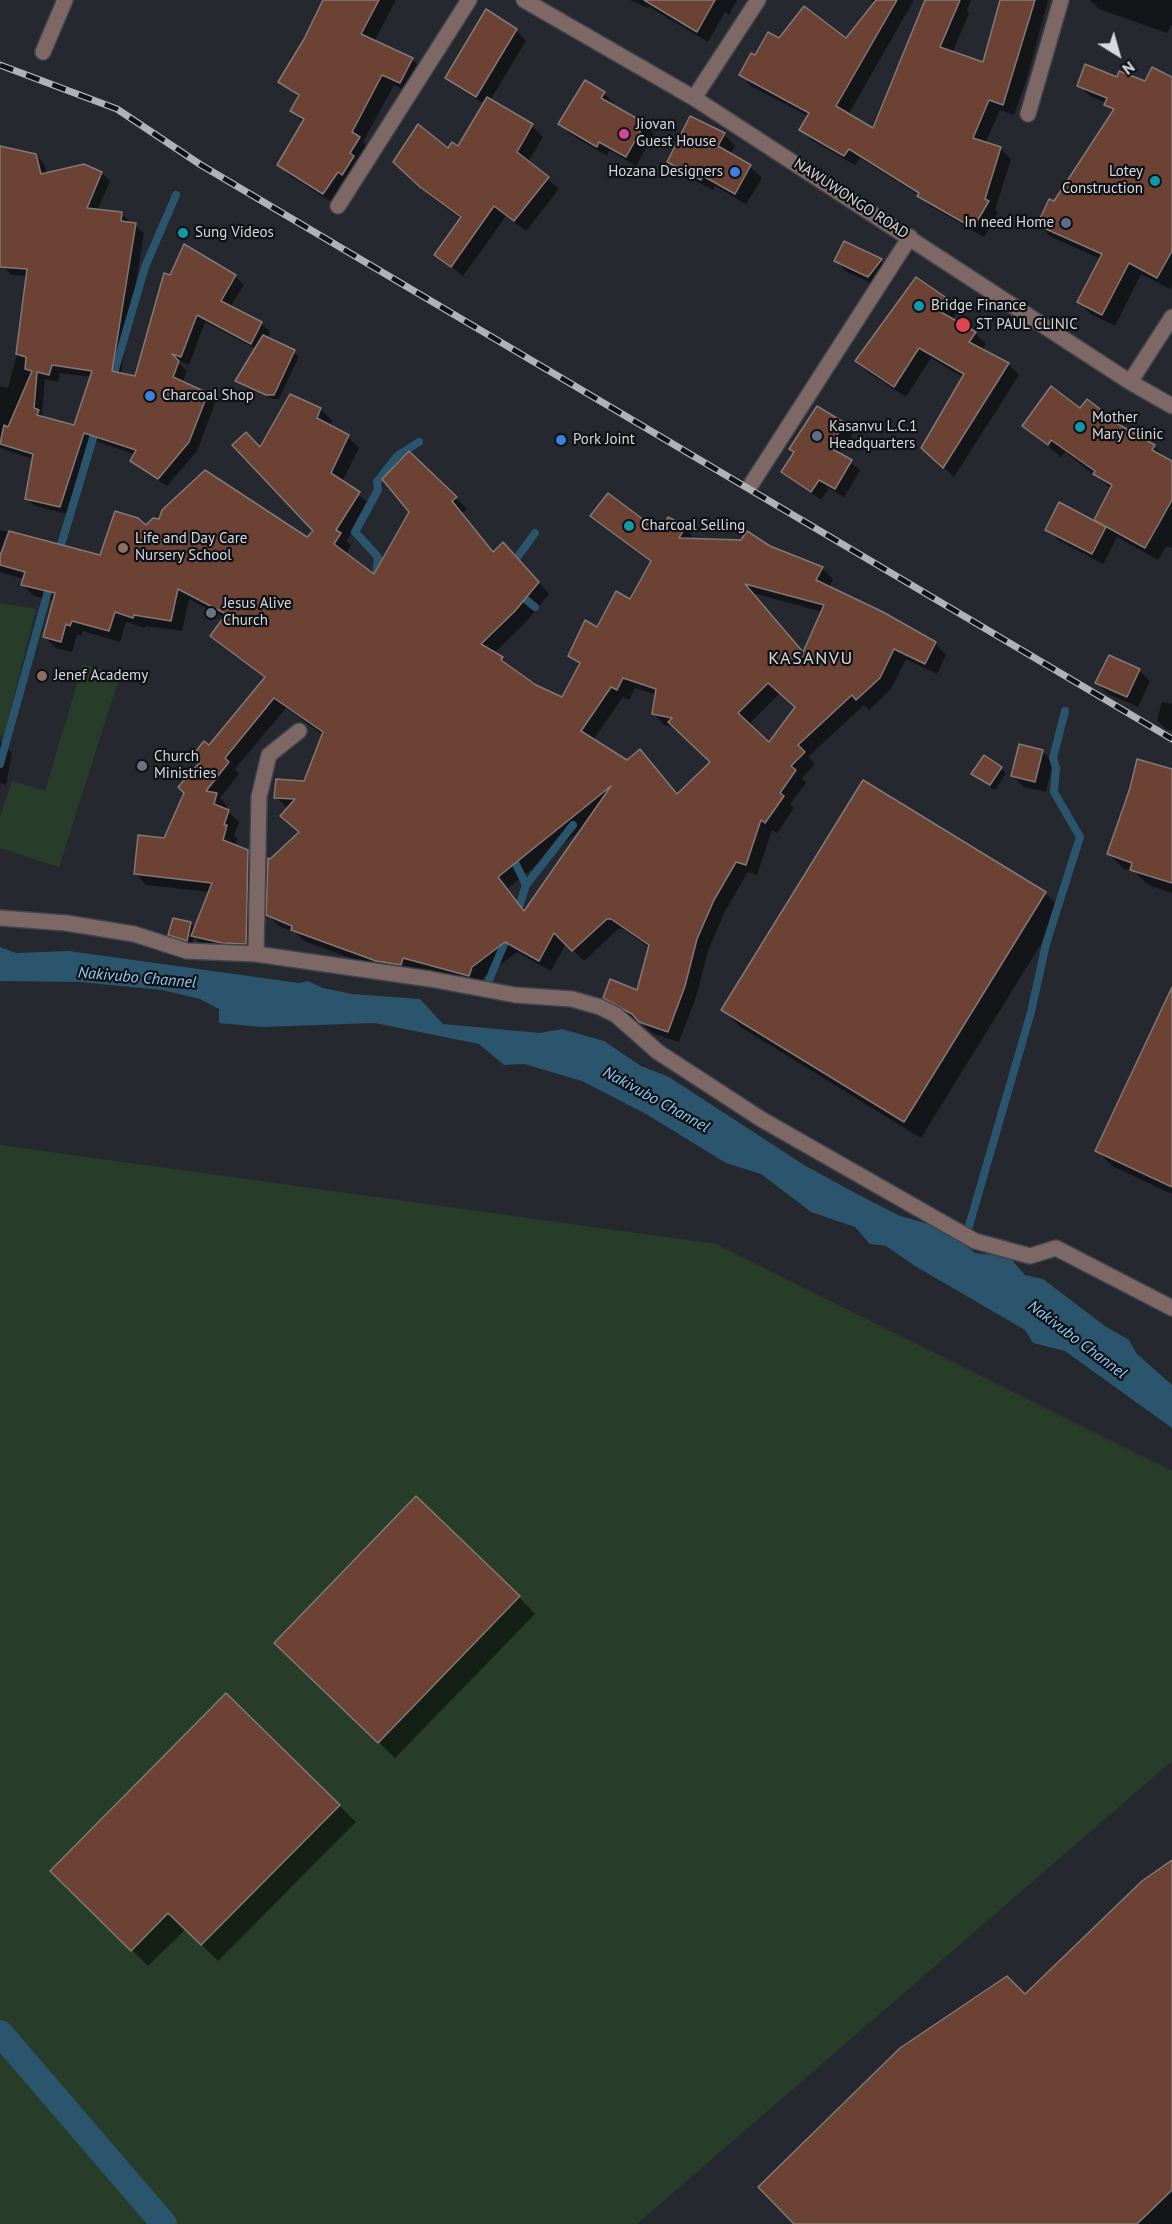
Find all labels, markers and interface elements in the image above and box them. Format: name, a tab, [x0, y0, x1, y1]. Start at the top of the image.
north arrow	[1088, 24, 1148, 84]
text: N	[1119, 57, 1139, 80]
place label: Jiovan Guest House	[636, 116, 716, 151]
marker: Jiovan Guest House	[617, 127, 631, 141]
street label: NAWUWONGO ROAD	[790, 155, 912, 243]
place label: Hozana Designers	[608, 163, 723, 181]
place label: Lotey Construction	[1062, 163, 1143, 198]
marker: Hozana Designers	[728, 165, 742, 179]
marker: Lotey Construction	[1148, 174, 1162, 188]
place label: In need Home	[964, 214, 1054, 232]
marker: In need Home	[1059, 216, 1073, 230]
place label: Sung Videos	[195, 224, 274, 242]
marker: Sung Videos	[176, 226, 190, 240]
place label: Bridge Finance	[931, 297, 1026, 315]
marker: Bridge Finance	[912, 299, 926, 313]
marker: ST PAUL CLINIC	[954, 316, 972, 334]
place label: ST PAUL CLINIC	[976, 316, 1078, 334]
place label: Charcoal Shop	[162, 387, 254, 405]
marker: Charcoal Shop	[143, 389, 157, 403]
place label: Mother Mary Clinic	[1092, 409, 1163, 444]
place label: Kasanvu L.C.1 Headquarters	[829, 418, 917, 453]
marker: Mother Mary Clinic	[1073, 420, 1087, 434]
marker: Kasanvu L.C.1 Headquarters	[810, 429, 824, 443]
place label: Pork Joint	[573, 431, 635, 449]
marker: Pork Joint	[554, 433, 568, 447]
place label: Charcoal Selling	[641, 517, 745, 535]
marker: Charcoal Selling	[622, 519, 636, 533]
place label: Life and Day Care Nursery School	[135, 530, 247, 565]
marker: Life and Day Care Nursery School	[116, 541, 130, 555]
place label: Jesus Alive Church	[223, 595, 292, 630]
marker: Jesus Alive Church	[204, 606, 218, 620]
district label: KASANVU	[768, 648, 854, 670]
place label: Jenef Academy	[54, 667, 148, 685]
marker: Jenef Academy	[35, 669, 49, 683]
place label: Church Ministries	[154, 748, 217, 783]
marker: Church Ministries	[135, 759, 149, 773]
water label: Nakivubo Channel	[77, 963, 197, 993]
water label: Nakivubo Channel	[599, 1063, 713, 1137]
water label: Nakivubo Channel	[1024, 1297, 1130, 1383]

